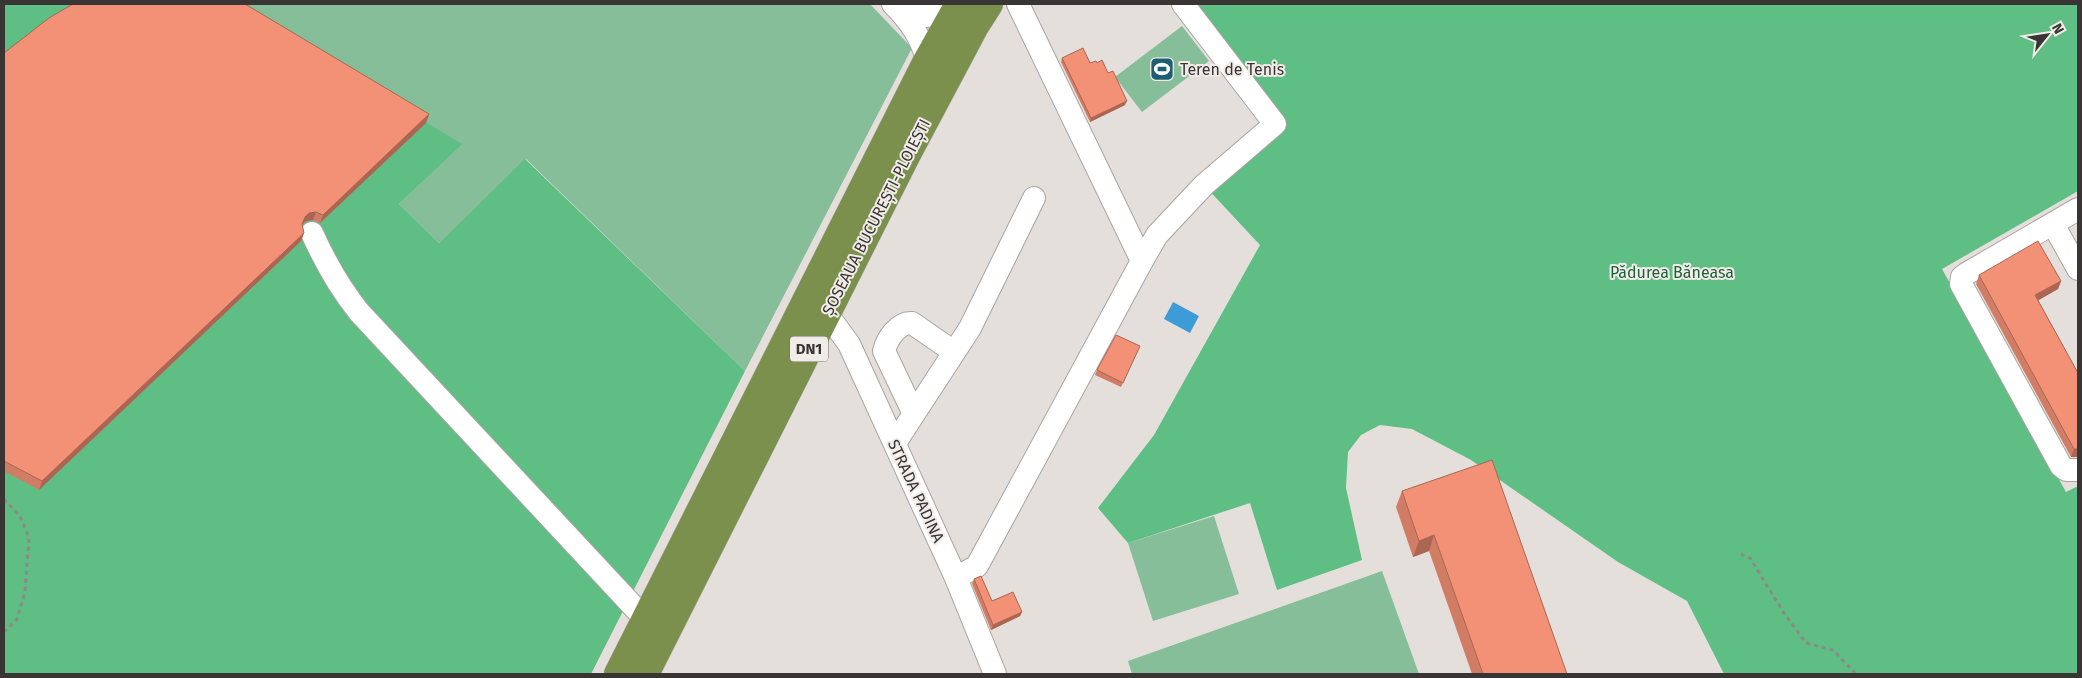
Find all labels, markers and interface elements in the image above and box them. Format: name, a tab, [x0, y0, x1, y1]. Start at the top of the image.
north arrow	[2022, 10, 2072, 60]
text: N	[2048, 20, 2068, 37]
sports icon: Teren de Tenis	[1149, 56, 1175, 82]
place label: Teren de Tenis	[1180, 60, 1284, 79]
street label: ȘOSEAUA BUCUREȘTI-PLOIEȘTI	[818, 116, 935, 319]
park label: Pădurea Băneasa	[1610, 263, 1734, 282]
road number: DN1	[790, 336, 828, 362]
street label: STRADA PADINA	[884, 436, 949, 546]

